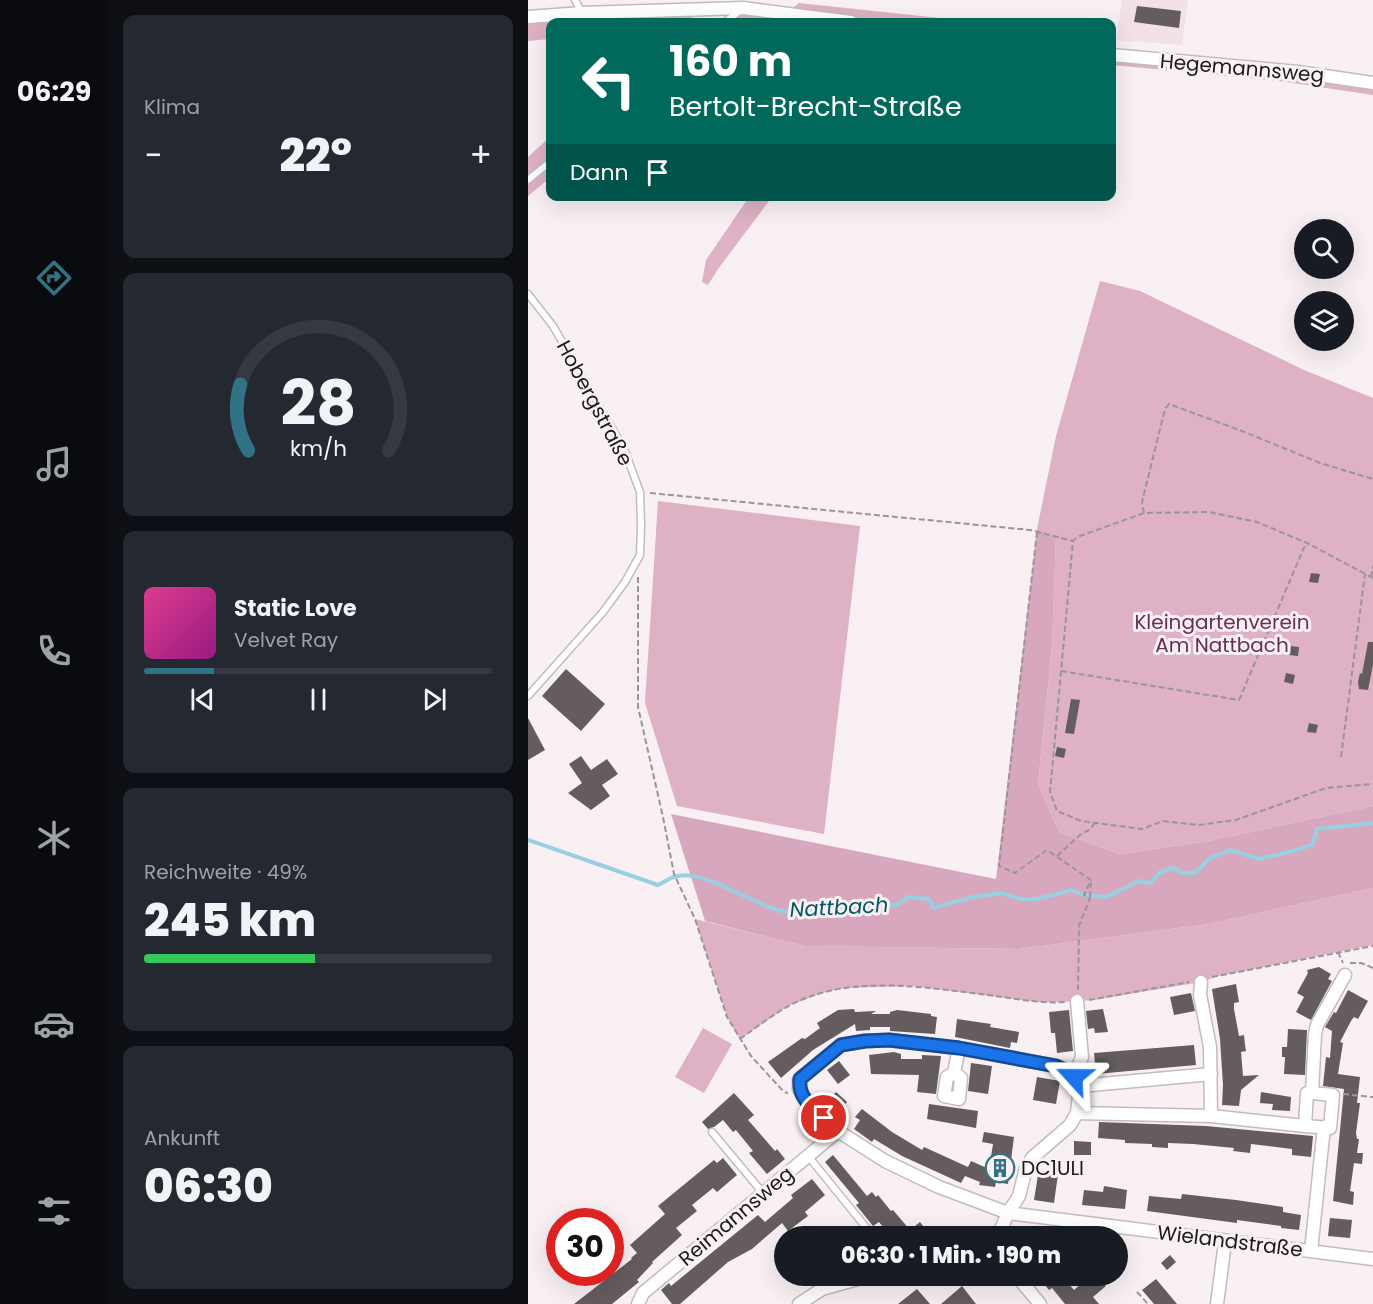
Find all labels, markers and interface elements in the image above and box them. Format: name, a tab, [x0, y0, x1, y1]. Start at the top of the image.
text: 160 m	[669, 32, 792, 91]
icon: left	[570, 42, 648, 120]
street label: Hegemannsweg	[1159, 47, 1325, 89]
text: 06:29	[17, 73, 91, 110]
text: Bertolt-Brecht-Straße	[669, 88, 962, 125]
text: Klima	[144, 93, 200, 121]
text: 22°	[279, 124, 352, 187]
text: −	[144, 132, 162, 179]
text: +	[469, 132, 492, 179]
icon: arrive	[641, 156, 674, 189]
text: Dann	[570, 157, 629, 188]
map controls	[1294, 219, 1354, 351]
button: search	[1294, 219, 1354, 279]
icon: directions	[33, 257, 75, 299]
button: layers	[1294, 291, 1354, 351]
street label: Hobergstraße	[550, 335, 640, 471]
text: 28	[280, 359, 356, 447]
text: km/h	[289, 434, 347, 465]
icon: music	[33, 443, 75, 485]
text: Static Love	[234, 593, 357, 624]
park label: Kleingartenverein Am Nattbach	[1134, 608, 1310, 659]
text: Velvet Ray	[234, 626, 338, 654]
icon: phone	[33, 630, 75, 672]
icon: previous	[186, 683, 219, 716]
icon: pause	[302, 683, 335, 716]
icon: next	[418, 683, 451, 716]
icon: climate	[33, 817, 75, 859]
text: Reichweite · 49%	[144, 858, 307, 886]
text: 245 km	[144, 889, 316, 952]
water label: Nattbach	[789, 890, 889, 924]
icon: car	[33, 1003, 75, 1045]
position arrow	[1042, 1045, 1106, 1109]
pin	[798, 1092, 849, 1143]
icon: arrive	[807, 1101, 840, 1134]
text: Ankunft	[144, 1124, 220, 1152]
building icon: DC1ULI	[984, 1152, 1016, 1184]
place label: DC1ULI	[1021, 1154, 1084, 1182]
text: 06:30	[144, 1155, 273, 1218]
street label: Reimannsweg	[673, 1160, 799, 1272]
icon: filters	[33, 1190, 75, 1232]
speed limit sign: 30	[546, 1208, 624, 1286]
street label: Wielandstraße	[1156, 1218, 1304, 1264]
text: 06:30 · 1 Min. · 190 m	[841, 1240, 1061, 1271]

